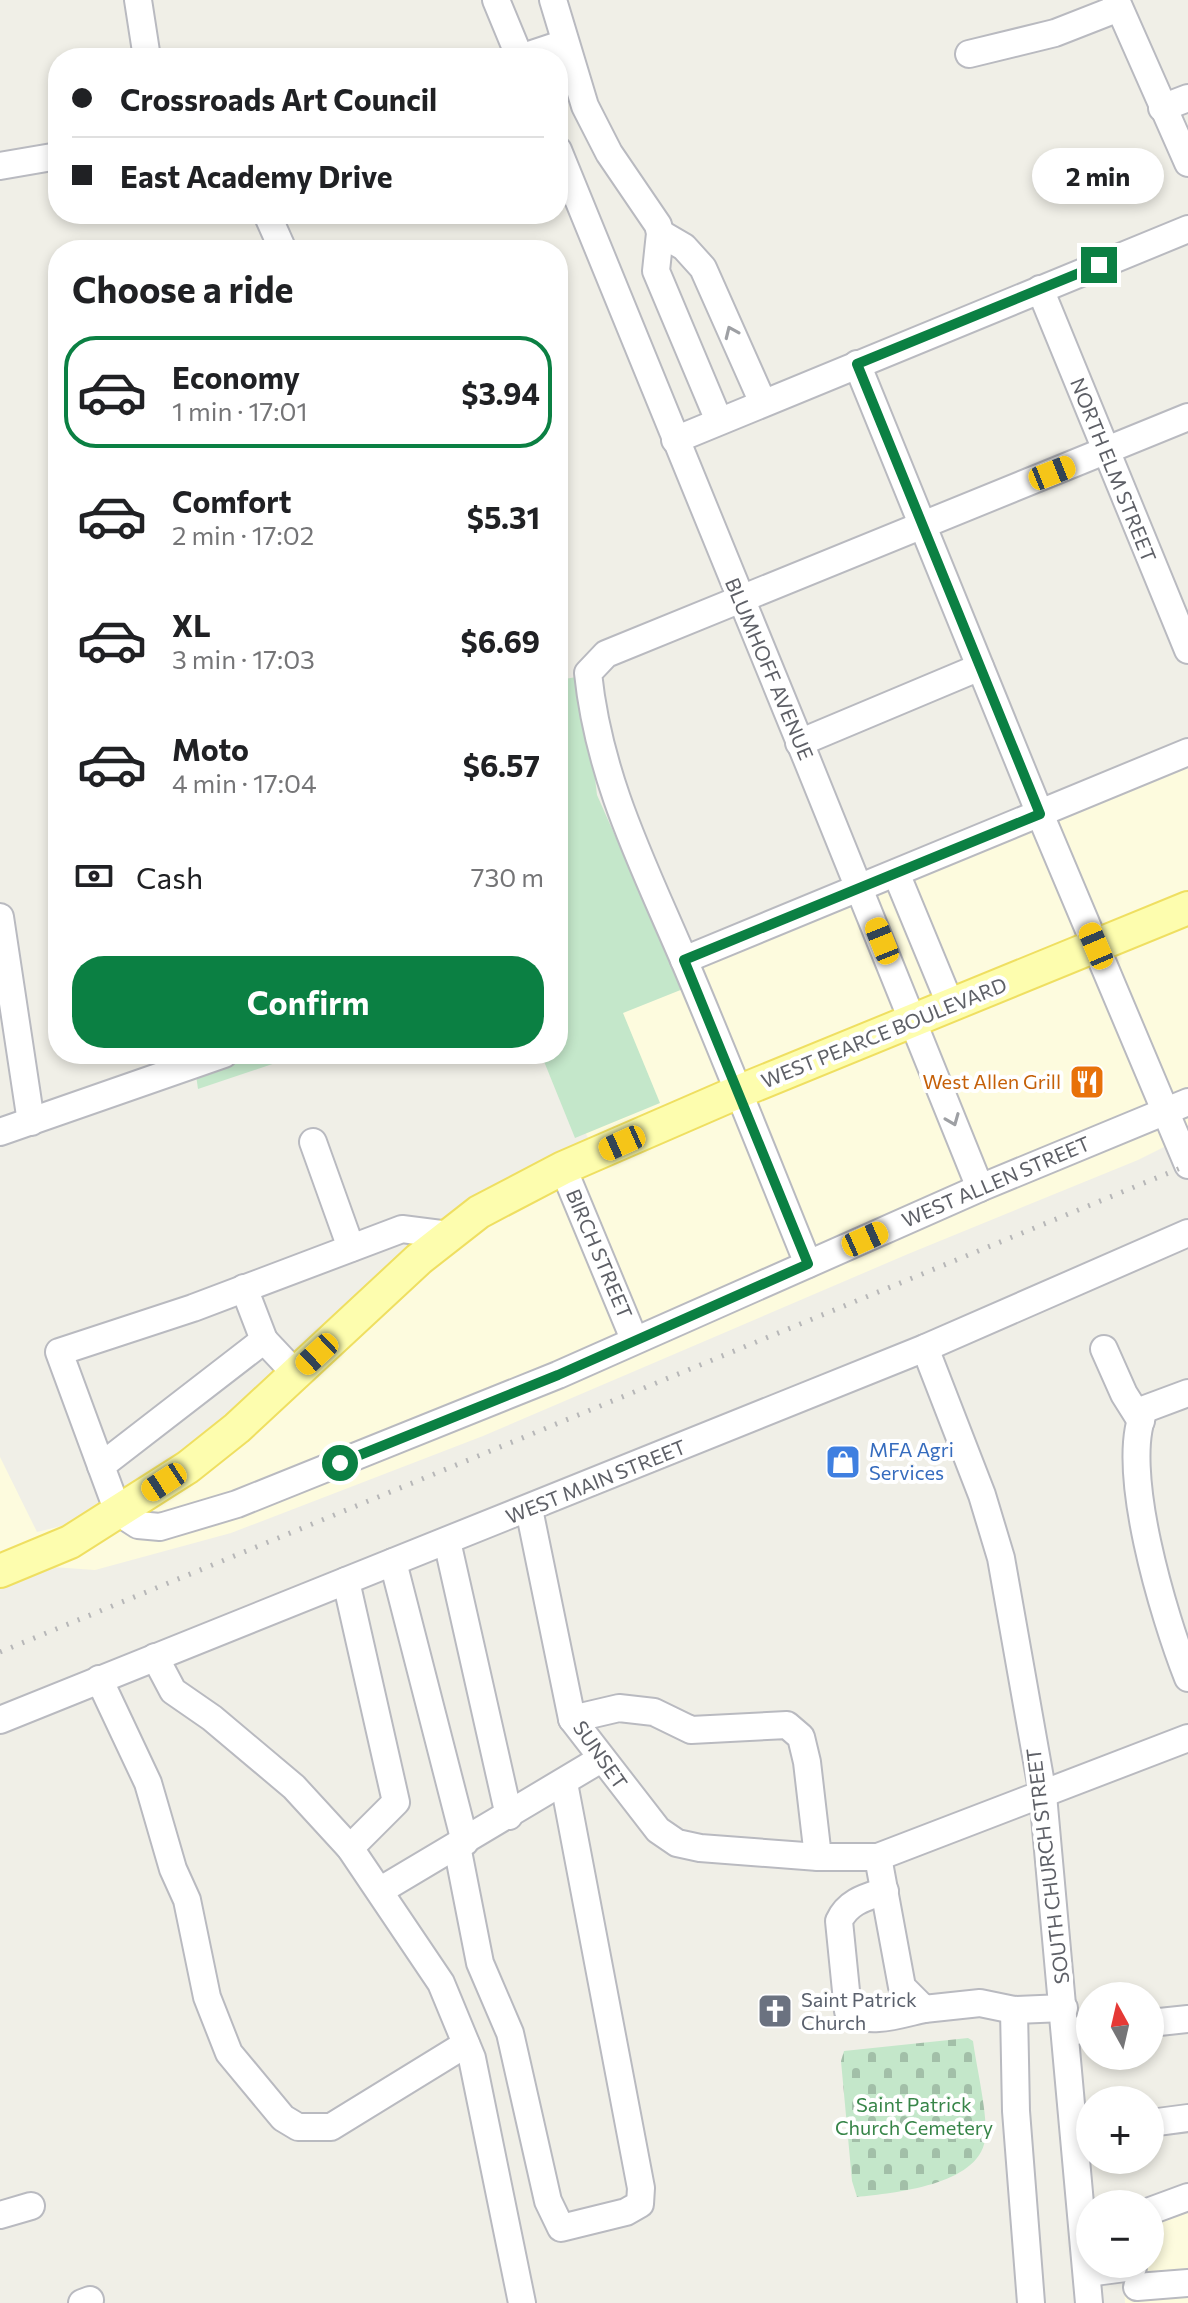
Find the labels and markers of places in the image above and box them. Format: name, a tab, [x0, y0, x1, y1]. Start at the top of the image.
restaurant icon: West Allen Grill	[1068, 1063, 1106, 1101]
place label: West Allen Grill	[923, 1069, 1061, 1093]
place label: MFA Agri Services	[869, 1437, 954, 1484]
shop icon: MFA Agri Services	[824, 1443, 862, 1481]
place label: Saint Patrick Church	[801, 1987, 917, 2034]
church icon: Saint Patrick Church	[756, 1992, 794, 2030]

